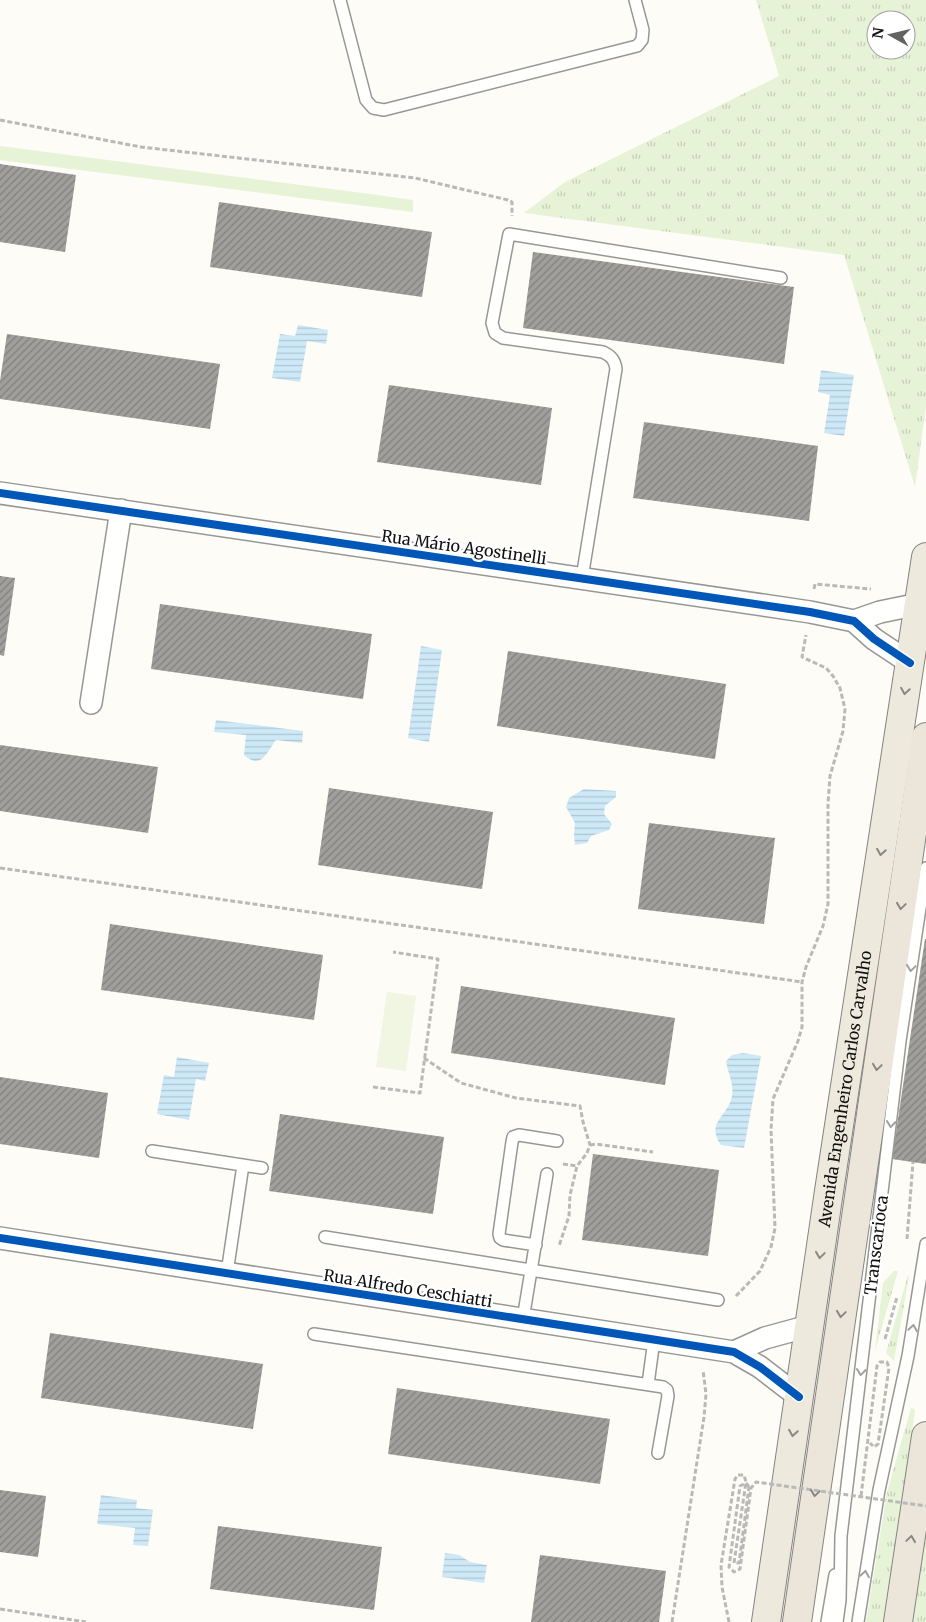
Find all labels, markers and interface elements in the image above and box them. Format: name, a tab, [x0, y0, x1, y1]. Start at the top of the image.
north arrow	[866, 10, 916, 60]
text: N	[868, 26, 888, 40]
street label: Rua Mário Agostinelli	[380, 526, 548, 568]
one-way arrow	[901, 687, 911, 696]
one-way arrow	[876, 848, 887, 856]
one-way arrow	[896, 903, 907, 911]
street label: Avenida Engenheiro Carlos Carvalho	[814, 949, 876, 1229]
one-way arrow	[907, 964, 917, 973]
one-way arrow	[873, 1063, 883, 1071]
one-way arrow	[886, 1121, 897, 1129]
street label: Transcarioca	[860, 1193, 892, 1296]
one-way arrow	[815, 1250, 825, 1259]
street label: Rua Alfredo Ceschiatti	[322, 1265, 494, 1311]
one-way arrow	[836, 1310, 846, 1319]
one-way arrow	[907, 1324, 917, 1333]
one-way arrow	[856, 1369, 867, 1377]
one-way arrow	[789, 1429, 799, 1437]
one-way arrow	[810, 1489, 821, 1497]
one-way arrow	[905, 1535, 915, 1544]
one-way arrow	[860, 1570, 870, 1578]

